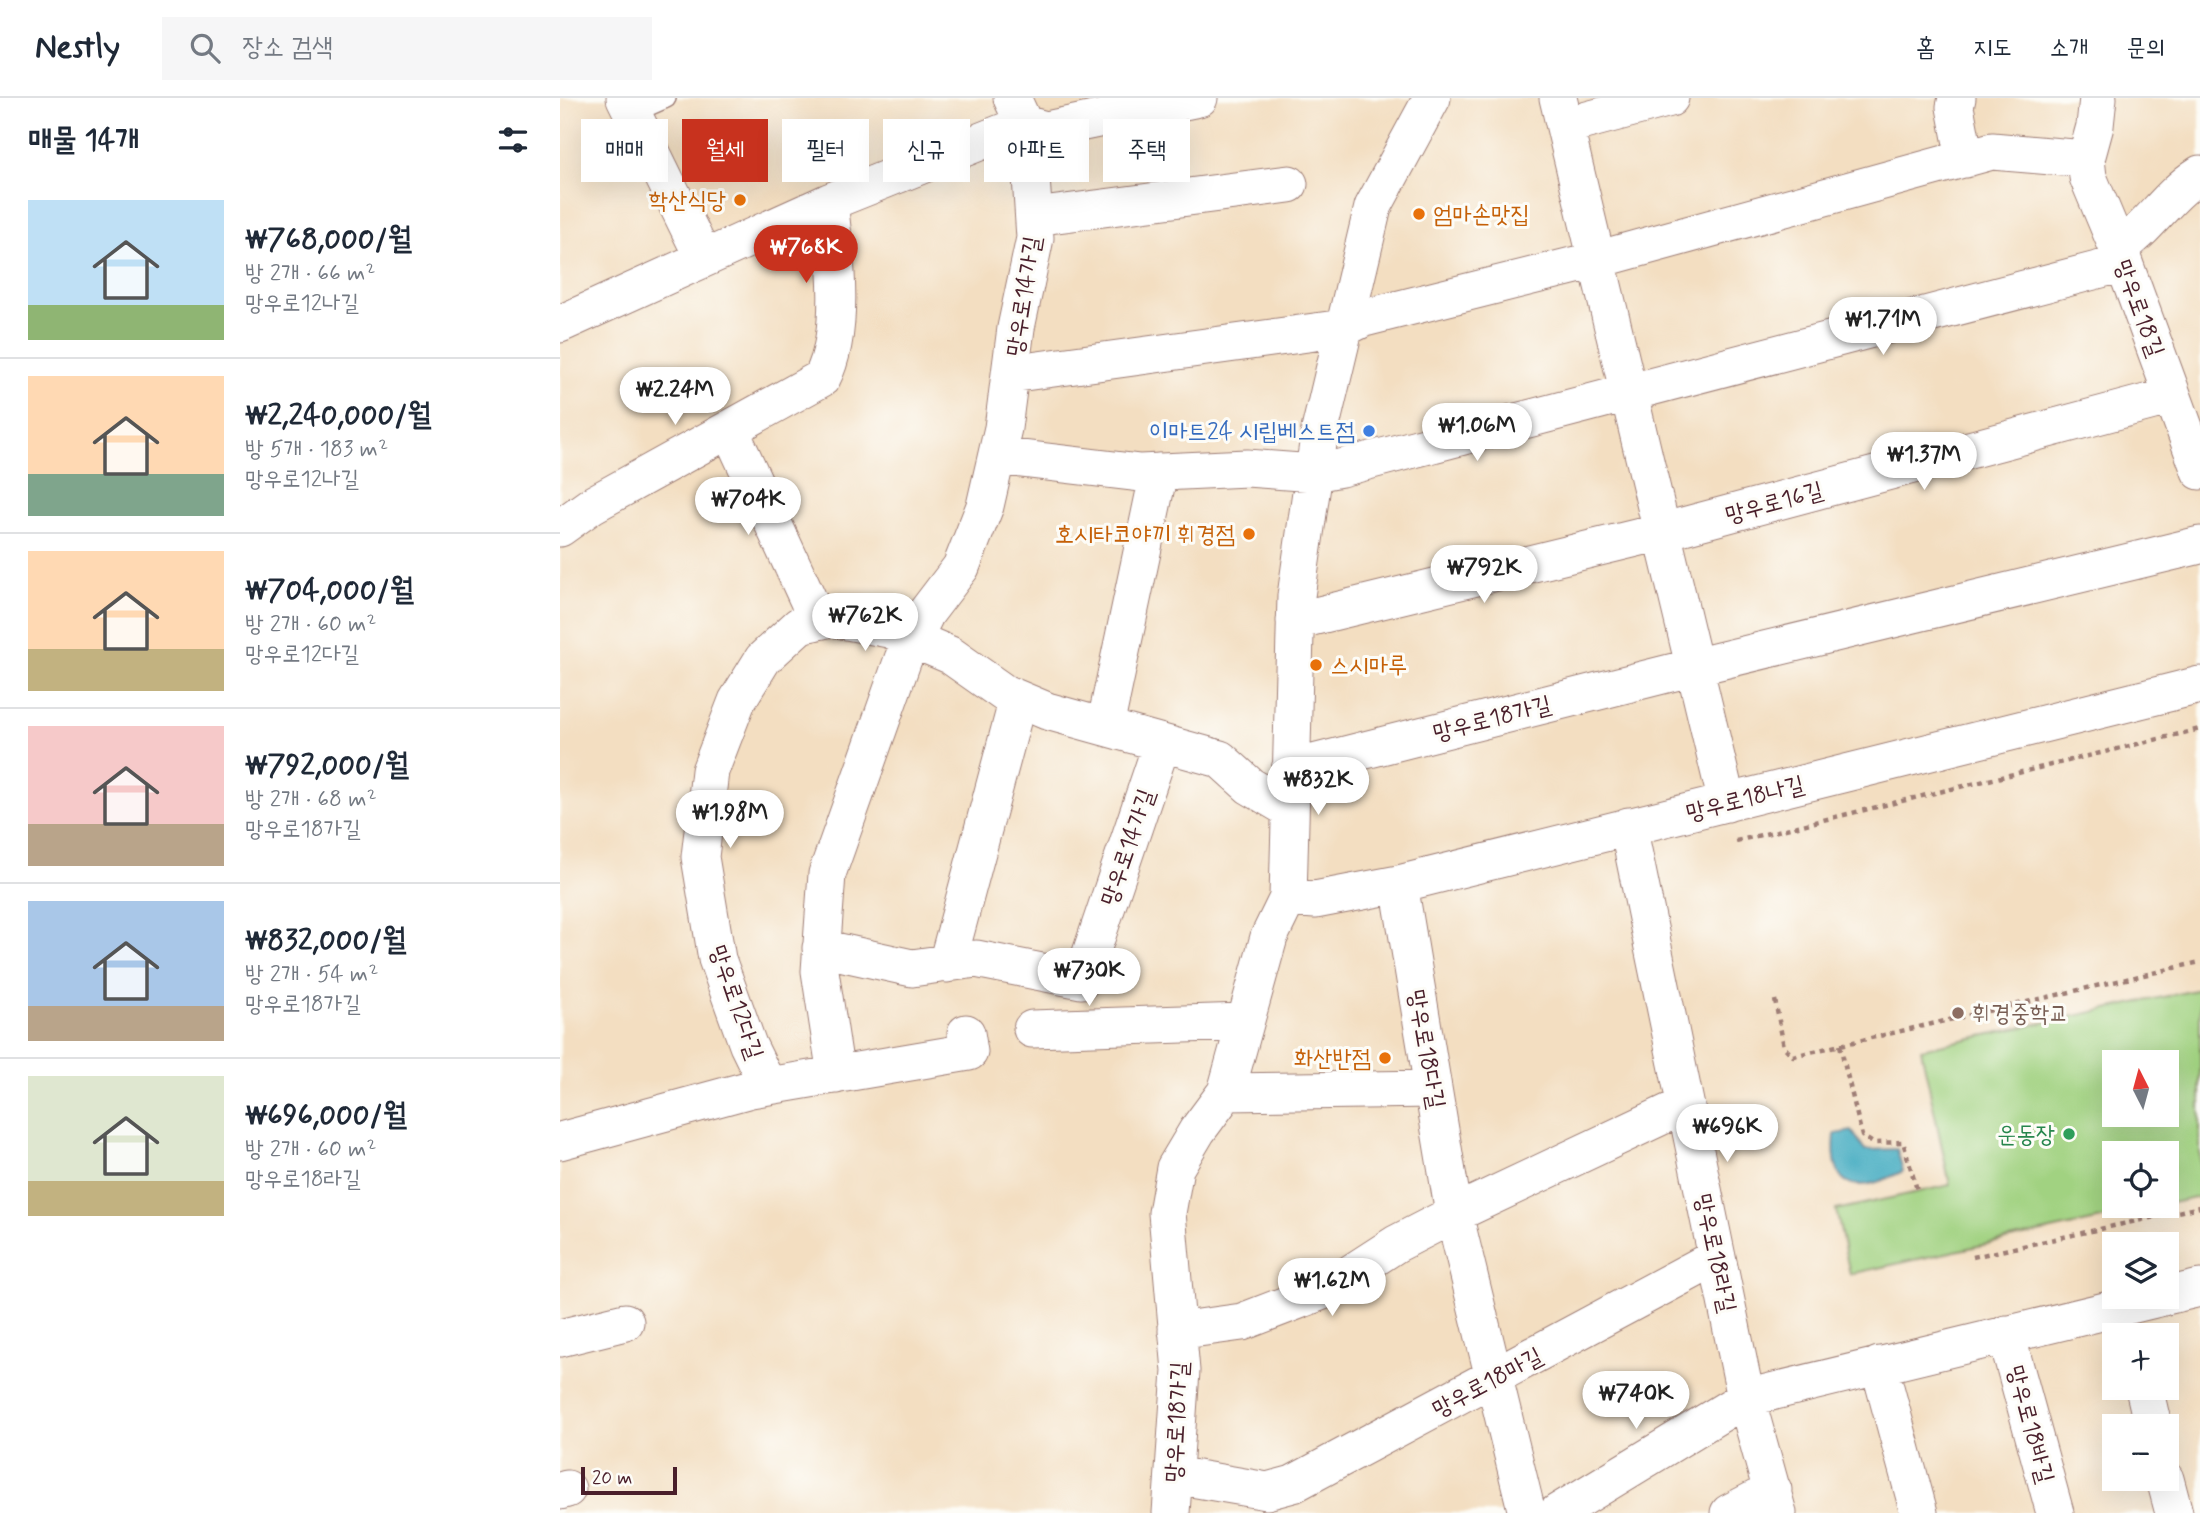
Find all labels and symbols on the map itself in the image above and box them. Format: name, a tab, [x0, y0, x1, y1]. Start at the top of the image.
place label: 학산식당	[649, 186, 726, 217]
marker: 학산식당	[732, 192, 748, 208]
place label: 엄마손맛집	[1433, 200, 1530, 231]
marker: 엄마손맛집	[1411, 206, 1427, 222]
pin: ₩768K	[757, 226, 855, 285]
street label: 망우로14가길	[1000, 234, 1049, 359]
street label: 망우로18길	[2107, 256, 2171, 362]
pin: ₩1.71M	[1826, 298, 1940, 357]
pin: ₩2.24M	[618, 368, 732, 427]
pin: ₩1.06M	[1420, 404, 1534, 463]
place label: 이마트24 시립베스트점	[1149, 417, 1355, 448]
marker: 이마트24 시립베스트점	[1361, 423, 1377, 439]
pin: ₩1.37M	[1867, 432, 1981, 492]
street label: 망우로16길	[1722, 475, 1827, 531]
pin: ₩704K	[699, 478, 797, 537]
place label: 호시타코야끼 휘경점	[1055, 520, 1235, 551]
marker: 호시타코야끼 휘경점	[1241, 526, 1257, 542]
pin: ₩792K	[1435, 546, 1533, 605]
pin: ₩762K	[816, 594, 914, 653]
place label: 스시마루	[1330, 651, 1407, 682]
marker: 스시마루	[1308, 657, 1324, 673]
street label: 망우로18가길	[1430, 690, 1555, 749]
pin: ₩832K	[1269, 758, 1367, 817]
street label: 망우로18나길	[1683, 770, 1808, 829]
street label: 망우로14가길	[1094, 785, 1163, 910]
pin: ₩1.98M	[673, 790, 787, 850]
street label: 망우로12다길	[702, 941, 770, 1064]
pin: ₩730K	[1040, 948, 1138, 1008]
street label: 망우로18다길	[1400, 987, 1451, 1111]
place label: 휘경중학교	[1972, 999, 2069, 1030]
marker: 휘경중학교	[1950, 1005, 1966, 1021]
place label: 화산반점	[1294, 1044, 1371, 1075]
marker: 화산반점	[1377, 1050, 1393, 1066]
north arrow	[2102, 1050, 2179, 1127]
pin: ₩696K	[1678, 1104, 1776, 1164]
place label: 운동장	[1997, 1120, 2055, 1151]
marker: 운동장	[2061, 1126, 2077, 1142]
street label: 망우로18라길	[1687, 1191, 1742, 1316]
pin: ₩1.62M	[1275, 1258, 1389, 1318]
street label: 망우로18마길	[1427, 1341, 1548, 1425]
street label: 망우로18가길	[1159, 1361, 1196, 1483]
street label: 망우로18바길	[1999, 1362, 2060, 1487]
pin: ₩740K	[1587, 1372, 1685, 1431]
scale bar	[581, 1464, 677, 1496]

